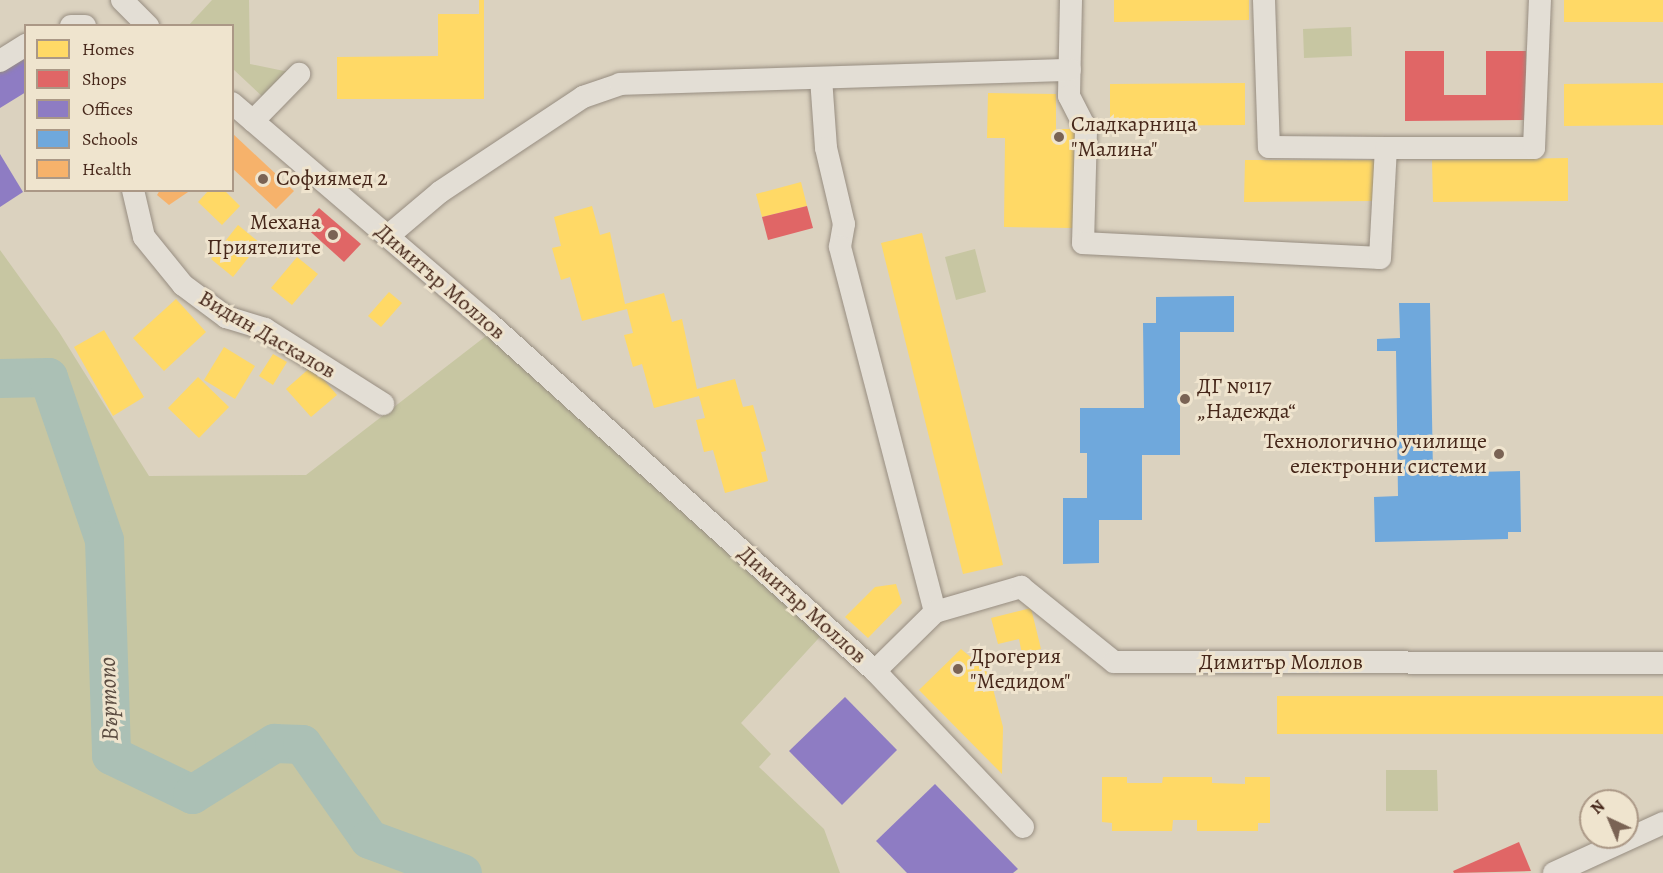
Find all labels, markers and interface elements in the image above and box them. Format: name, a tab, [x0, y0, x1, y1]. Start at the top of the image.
legend	[24, 24, 234, 192]
text: Homes	[82, 37, 134, 61]
text: Shops	[82, 67, 127, 91]
text: Offices	[82, 97, 133, 121]
place label: Сладкарница "Малина"	[1071, 111, 1197, 162]
text: Schools	[82, 127, 138, 151]
marker: Сладкарница "Малина"	[1052, 130, 1066, 144]
text: Health	[82, 157, 132, 181]
place label: Софиямед 2	[276, 166, 388, 192]
marker: Софиямед 2	[254, 170, 272, 188]
place label: Механа Приятелите	[207, 209, 321, 260]
street label: Димитър Моллов	[370, 218, 510, 346]
marker: Механа Приятелите	[326, 228, 340, 242]
street label: Видин Даскалов	[194, 285, 340, 385]
place label: ДГ №117 „Надежда“	[1197, 373, 1295, 424]
marker: ДГ №117 „Надежда“	[1178, 392, 1192, 406]
place label: Технологично училище електронни системи	[1264, 428, 1487, 480]
marker: Технологично училище електронни системи	[1492, 447, 1506, 461]
street label: Димитър Моллов	[732, 540, 872, 670]
place label: Дрогерия "Медидом"	[970, 643, 1071, 694]
street label: Димитър Моллов	[1199, 650, 1363, 676]
water label: Въртопо	[93, 656, 125, 742]
marker: Дрогерия "Медидом"	[951, 662, 965, 676]
north arrow	[1579, 789, 1639, 849]
text: N	[1586, 796, 1610, 819]

